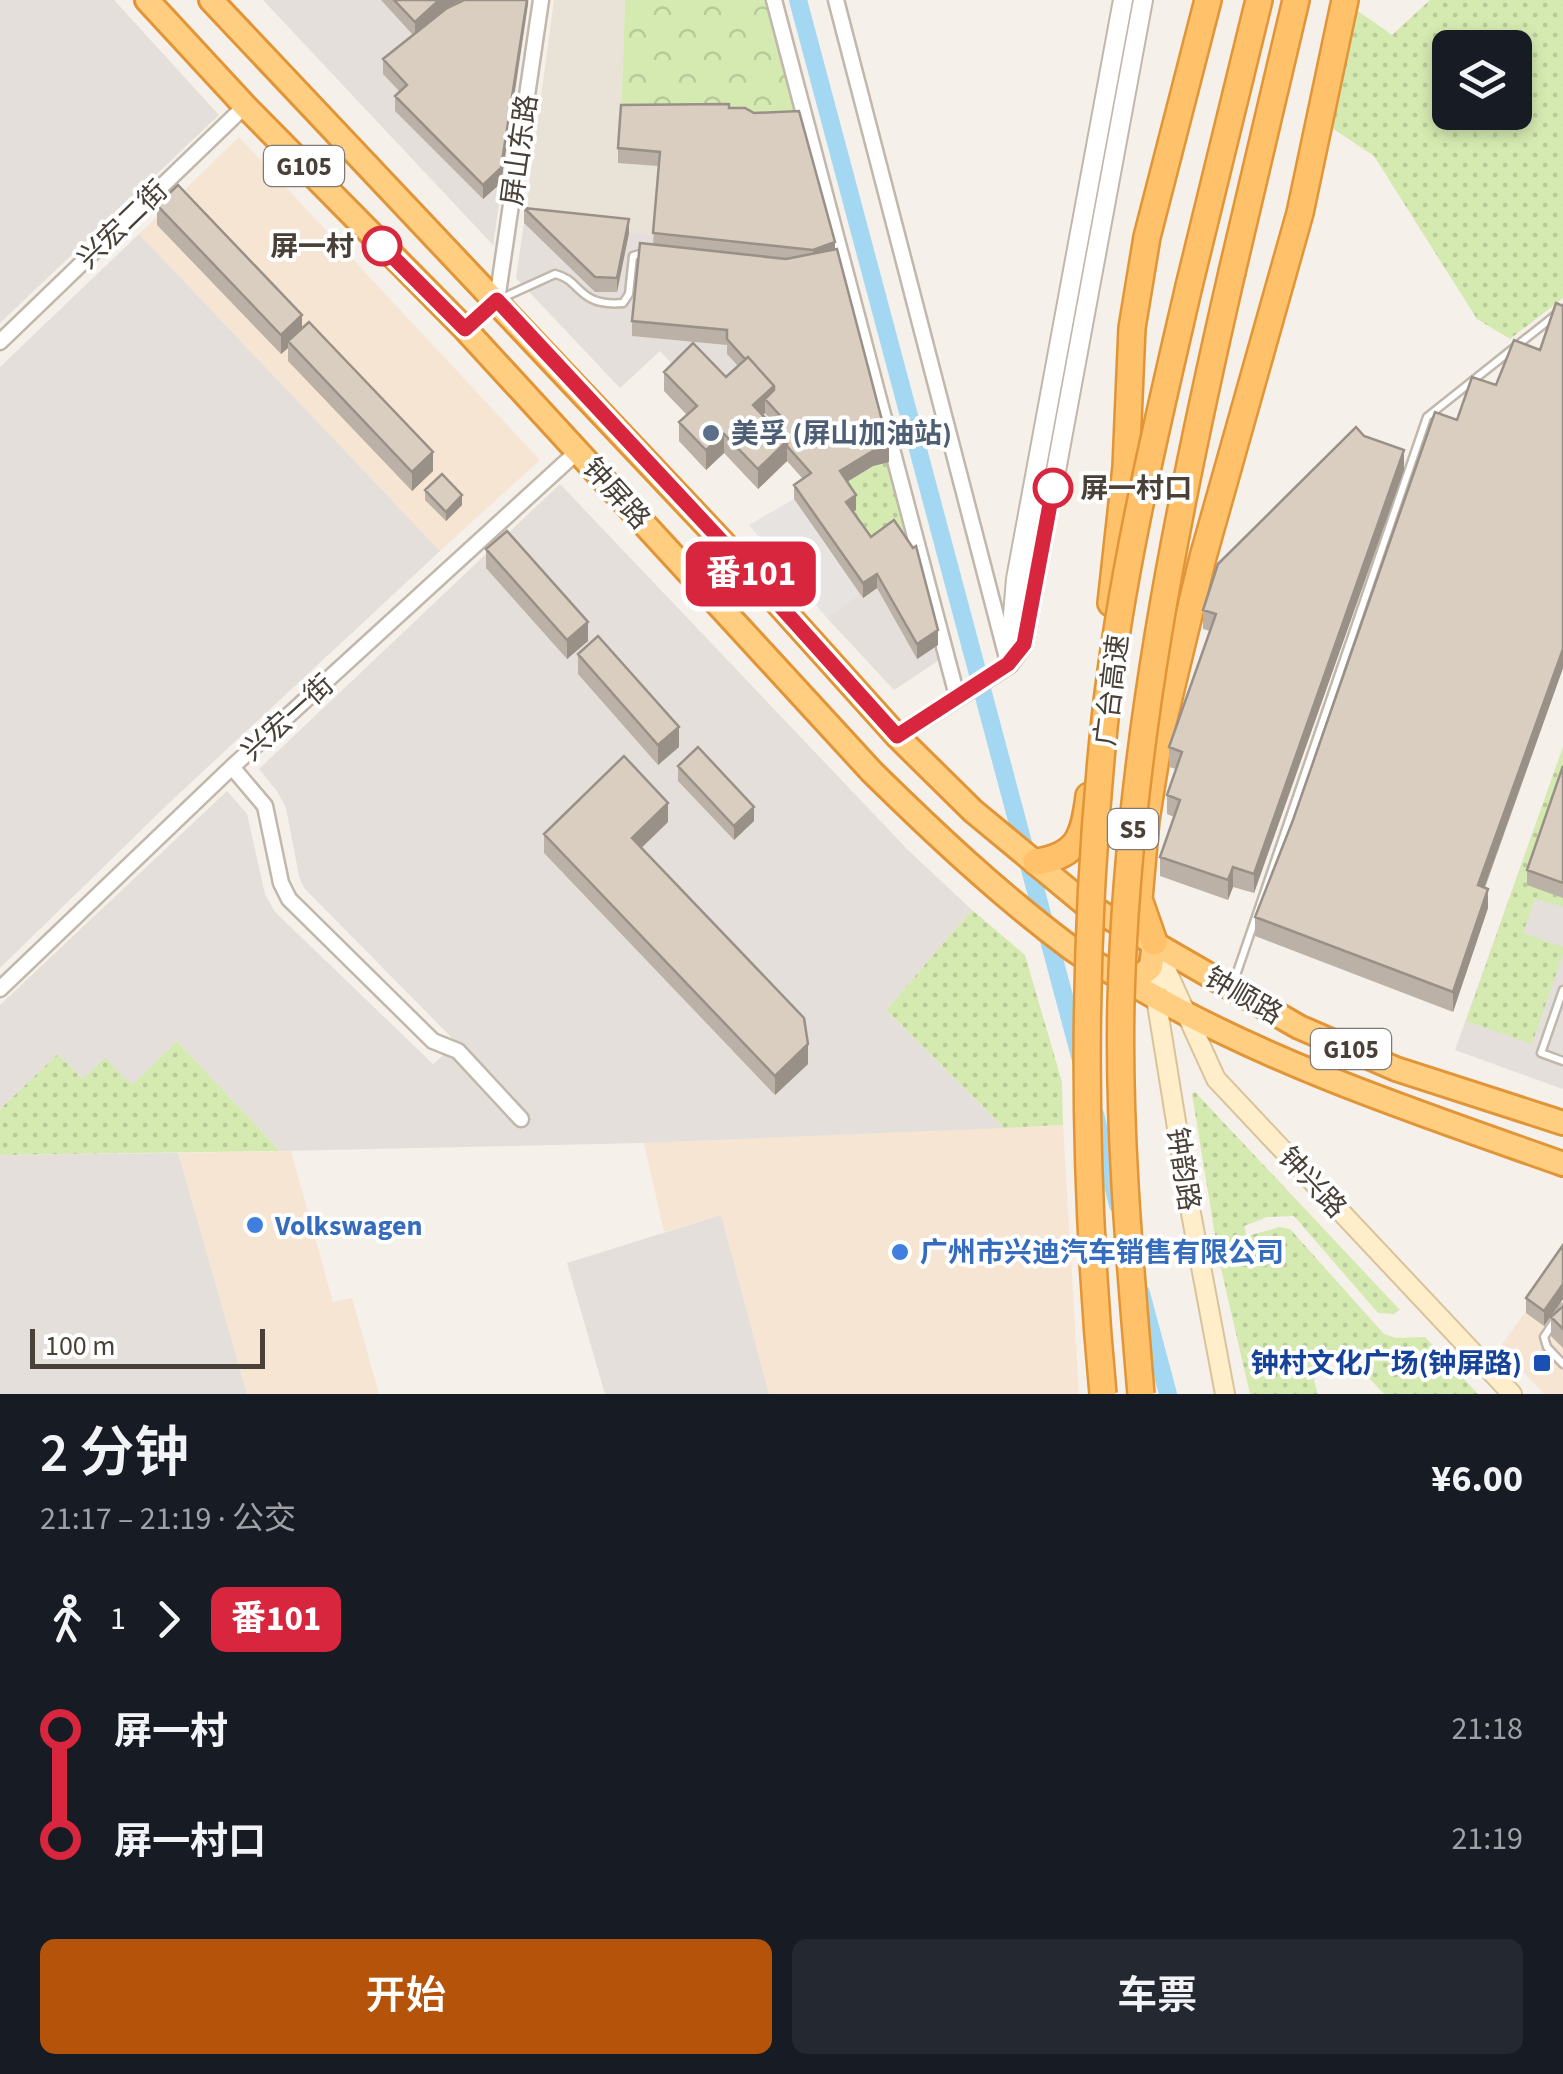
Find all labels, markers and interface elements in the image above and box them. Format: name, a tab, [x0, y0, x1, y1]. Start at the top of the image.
map controls	[1432, 30, 1532, 130]
button: layers	[1432, 30, 1532, 130]
street label: 屏山东路	[492, 92, 548, 208]
road number: G105	[264, 146, 344, 186]
street label: 兴宏二街	[69, 171, 177, 278]
place label: 屏一村	[270, 227, 354, 267]
marker: 屏一村	[363, 227, 401, 265]
place label: 美孚 (屏山加油站)	[731, 414, 952, 454]
marker: 美孚 (屏山加油站)	[700, 422, 722, 444]
street label: 钟屏路	[573, 449, 659, 538]
marker: 屏一村口	[1034, 469, 1072, 507]
place label: 屏一村口	[1080, 469, 1192, 509]
line badge: 番101	[681, 542, 821, 606]
text: 番101	[706, 549, 796, 599]
street label: 广台高速	[1085, 632, 1139, 748]
street label: 兴宏一街	[233, 665, 343, 770]
road number: S5	[1108, 809, 1158, 849]
street label: 钟顺路	[1197, 958, 1290, 1034]
road number: G105	[1311, 1029, 1391, 1069]
street label: 钟韵路	[1157, 1125, 1209, 1214]
street label: 钟兴路	[1269, 1138, 1356, 1227]
place label: Volkswagen	[274, 1206, 423, 1246]
marker: Volkswagen	[244, 1214, 266, 1236]
place label: 广州市兴迪汽车销售有限公司	[920, 1233, 1284, 1273]
marker: 广州市兴迪汽车销售有限公司	[889, 1241, 911, 1263]
scale bar	[30, 1324, 265, 1368]
text: 100 m	[45, 1326, 116, 1366]
place label: 钟村文化广场(钟屏路)	[1251, 1344, 1522, 1384]
marker: 钟村文化广场(钟屏路)	[1531, 1352, 1553, 1374]
text: 2 分钟	[40, 1415, 189, 1493]
text: ¥6.00	[1431, 1452, 1523, 1506]
text: 21:17 – 21:19 · 公交	[40, 1496, 296, 1542]
icon: walk	[40, 1592, 95, 1647]
icon: forward	[141, 1592, 196, 1647]
text: 番101	[231, 1594, 321, 1644]
text: 1	[110, 1596, 126, 1642]
text: 屏一村	[114, 1705, 228, 1759]
text: 21:18	[1451, 1706, 1523, 1752]
text: 屏一村口	[114, 1815, 266, 1869]
text: 21:19	[1451, 1816, 1523, 1862]
button: 开始	[40, 1939, 772, 2054]
button: 车票	[792, 1939, 1523, 2054]

